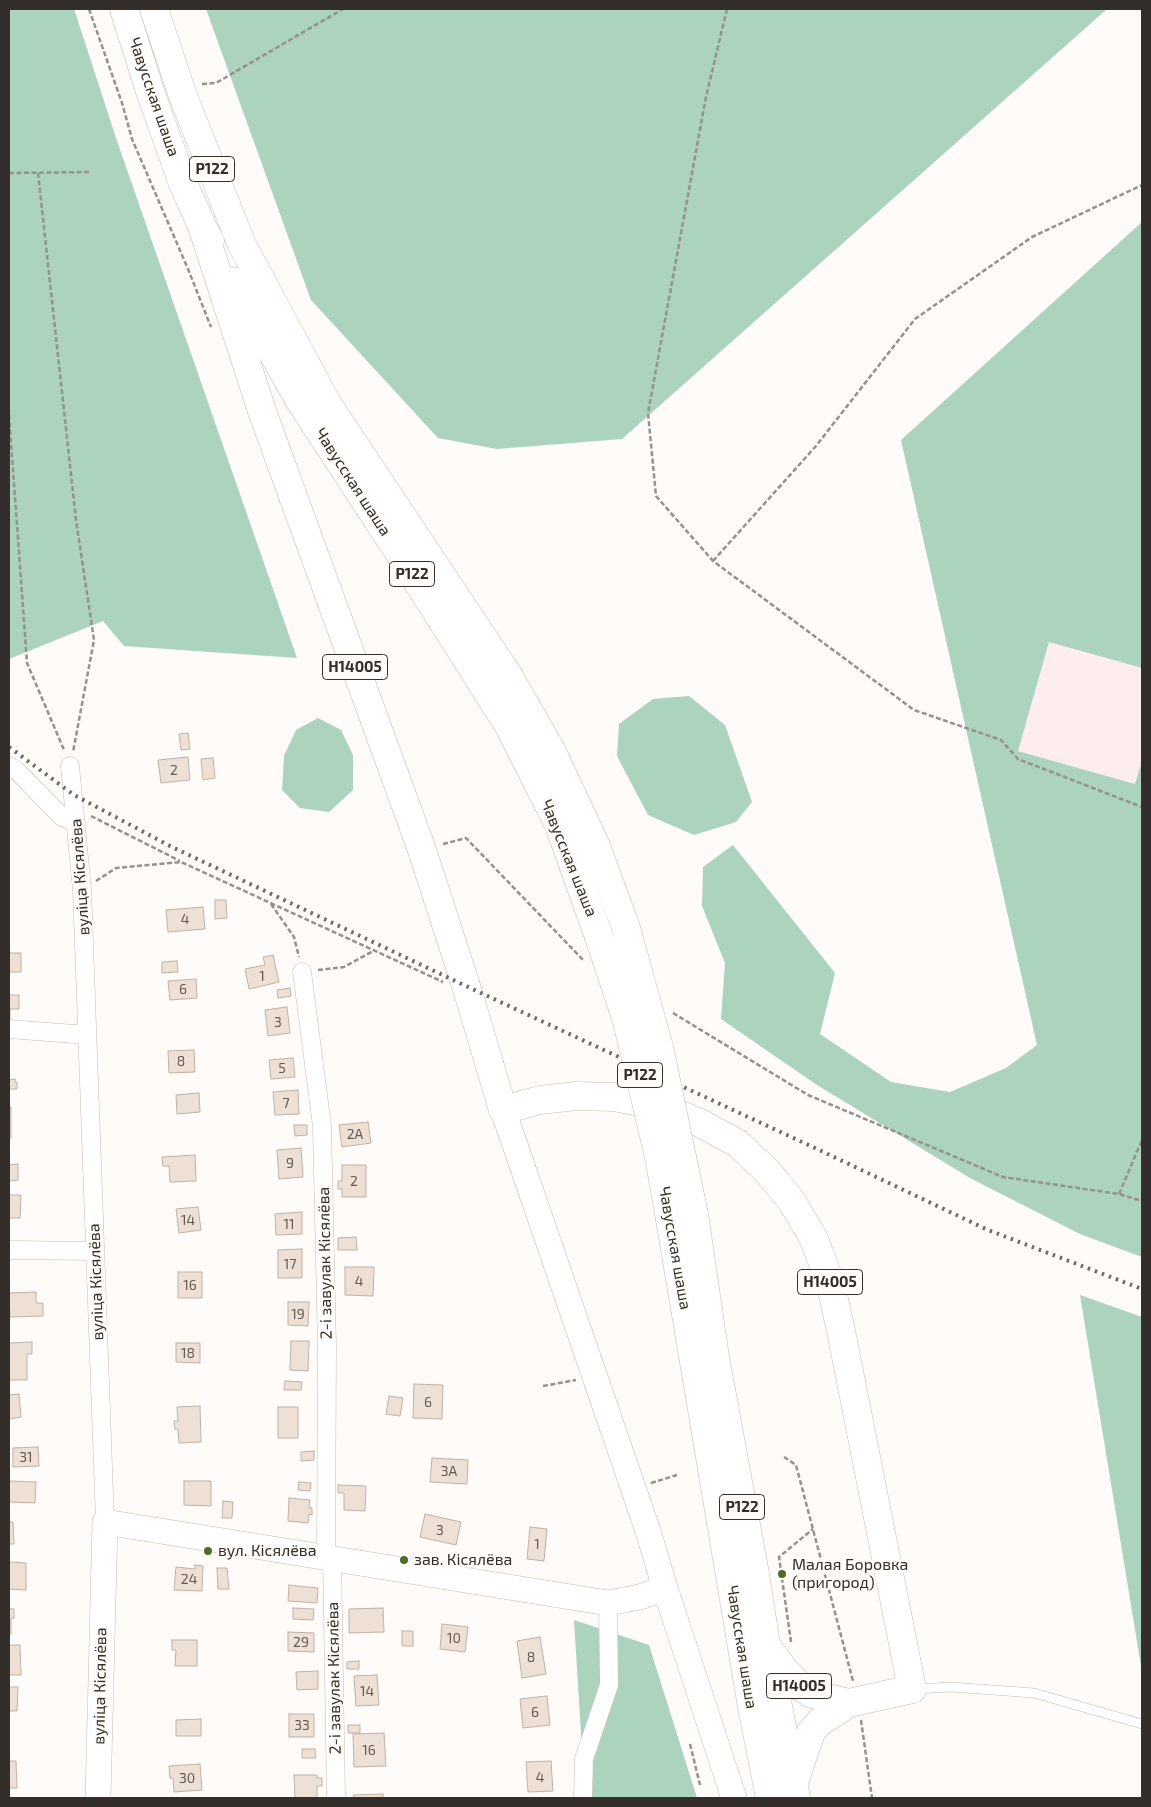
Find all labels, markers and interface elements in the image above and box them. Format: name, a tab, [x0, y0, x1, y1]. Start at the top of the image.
street label: Чавусская шаша	[125, 35, 183, 159]
road number: Р122	[190, 156, 234, 182]
street label: Чавусская шаша	[311, 424, 395, 540]
road number: Р122	[390, 562, 434, 586]
road number: Н14005	[322, 654, 388, 680]
house number: 2	[170, 762, 178, 778]
street label: Чавусская шаша	[537, 797, 601, 919]
street label: вуліца Кісялёва	[66, 818, 94, 936]
house number: 4	[181, 911, 189, 927]
house number: 1	[259, 968, 265, 984]
house number: 6	[179, 981, 187, 997]
house number: 3	[274, 1014, 282, 1030]
house number: 8	[177, 1053, 185, 1069]
house number: 5	[278, 1060, 286, 1076]
road number: Р122	[618, 1062, 662, 1088]
house number: 7	[282, 1095, 290, 1111]
house number: 2А	[347, 1126, 363, 1142]
house number: 9	[286, 1155, 294, 1171]
house number: 2	[350, 1173, 358, 1189]
street label: Чавусская шаша	[655, 1185, 695, 1311]
street label: 2-і завулак Кісялёва	[314, 1186, 336, 1340]
house number: 14	[181, 1212, 195, 1228]
house number: 11	[283, 1216, 295, 1232]
street label: вуліца Кісялёва	[84, 1223, 108, 1341]
house number: 17	[284, 1256, 296, 1272]
road number: Н14005	[798, 1270, 862, 1294]
house number: 4	[355, 1273, 363, 1289]
house number: 16	[183, 1277, 197, 1293]
house number: 19	[291, 1306, 305, 1322]
house number: 18	[181, 1345, 195, 1361]
house number: 6	[424, 1394, 432, 1410]
house number: 31	[19, 1449, 33, 1465]
house number: 3А	[441, 1463, 457, 1479]
road number: Р122	[720, 1494, 764, 1520]
house number: 3	[436, 1522, 444, 1538]
house number: 1	[534, 1536, 540, 1552]
place label: вул. Кісялёва	[218, 1541, 316, 1561]
marker: вул. Кісялёва	[202, 1545, 214, 1557]
place label: зав. Кісялёва	[414, 1550, 512, 1570]
marker: зав. Кісялёва	[398, 1554, 410, 1566]
place label: Малая Боровка (пригород)	[792, 1555, 908, 1593]
marker: Малая Боровка (пригород)	[776, 1568, 788, 1580]
house number: 24	[181, 1571, 197, 1587]
street label: Чавусская шаша	[723, 1584, 761, 1710]
street label: 2-і завулак Кісялёва	[323, 1601, 345, 1755]
street label: вуліца Кісялёва	[89, 1627, 111, 1745]
house number: 10	[447, 1630, 461, 1646]
house number: 29	[293, 1634, 309, 1650]
house number: 8	[527, 1649, 535, 1665]
road number: Н14005	[766, 1674, 832, 1698]
house number: 14	[360, 1683, 374, 1699]
house number: 6	[531, 1704, 539, 1720]
house number: 33	[294, 1717, 310, 1733]
house number: 16	[362, 1742, 376, 1758]
house number: 4	[536, 1769, 544, 1785]
house number: 30	[179, 1770, 195, 1786]

